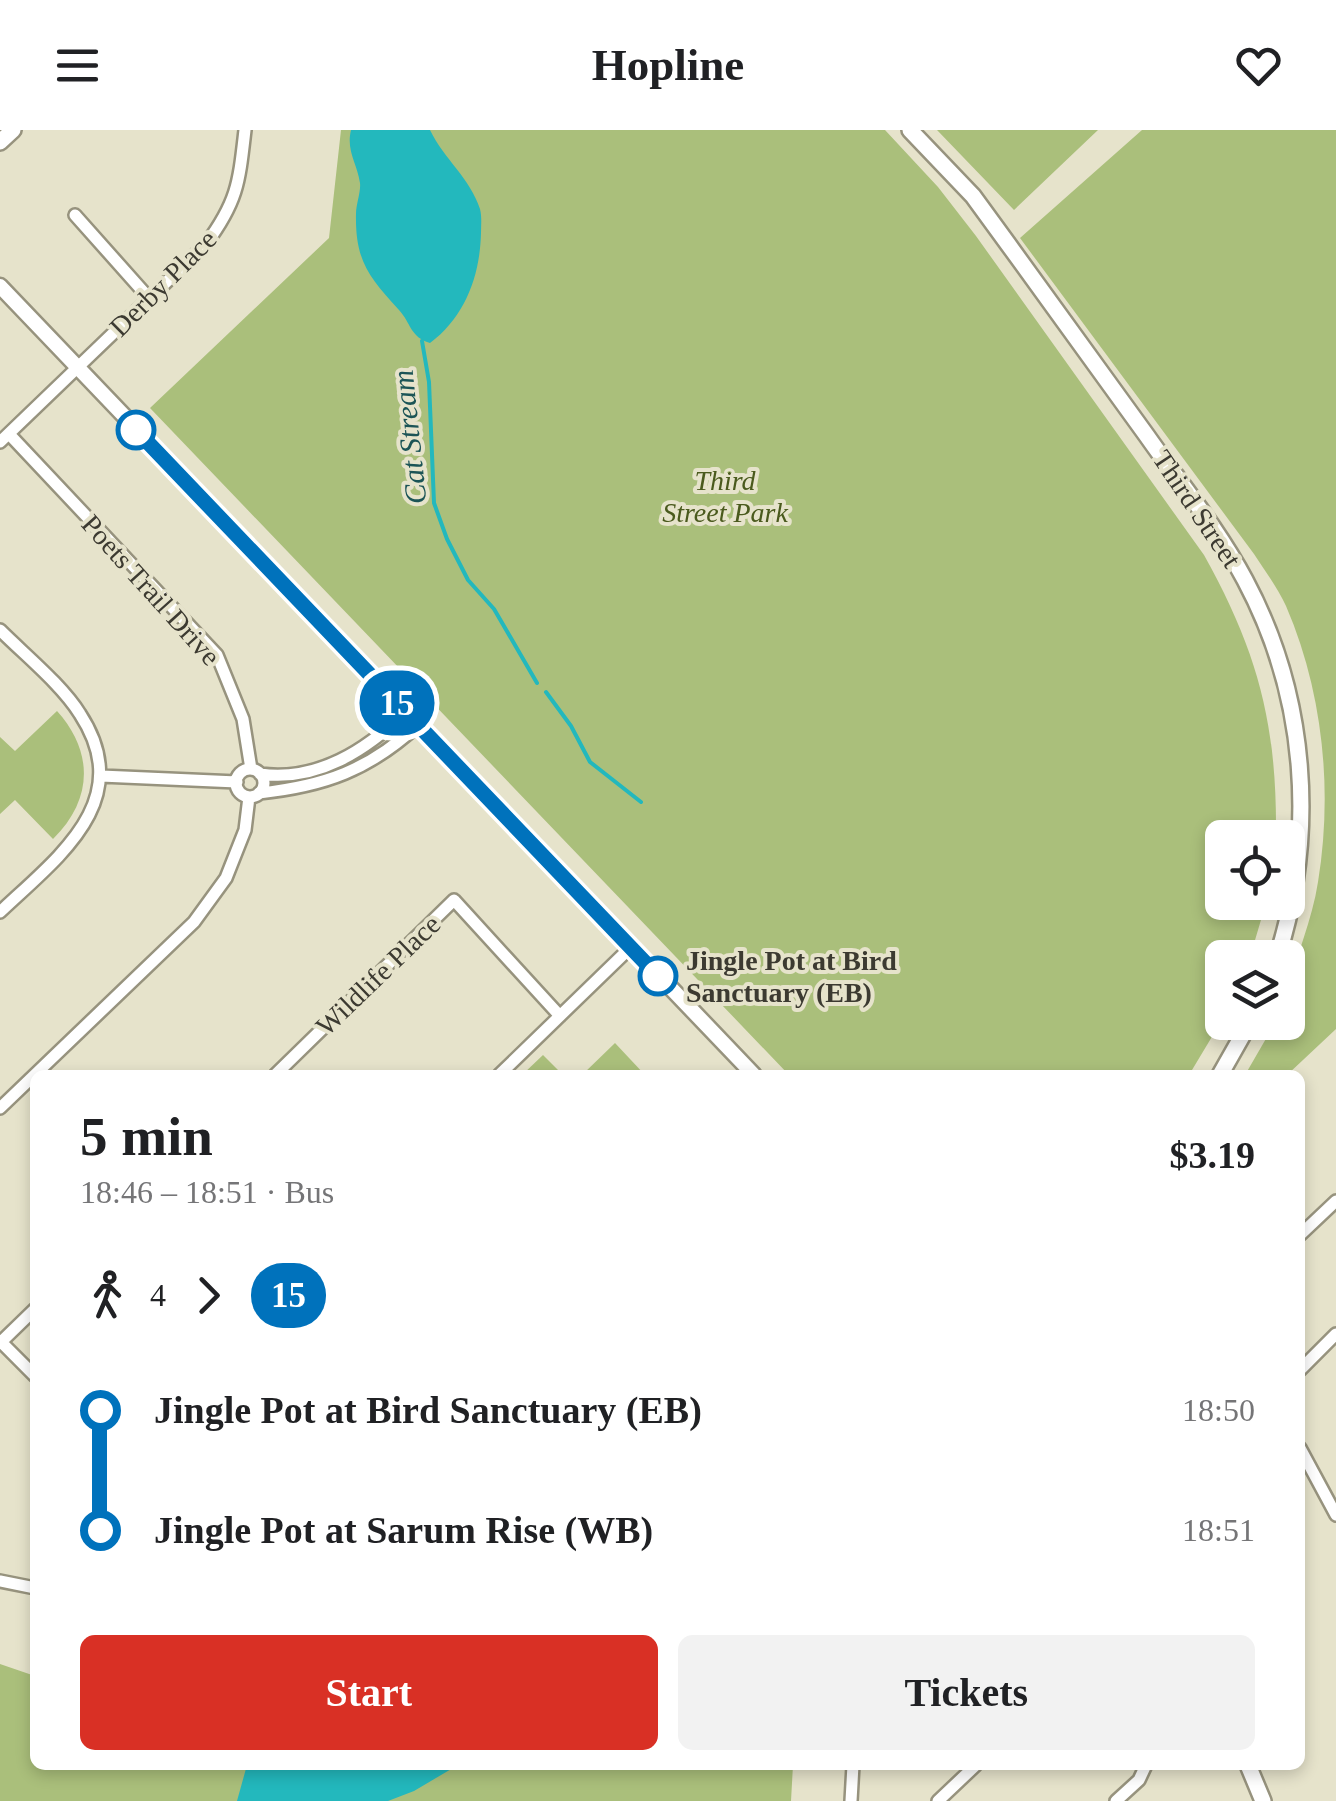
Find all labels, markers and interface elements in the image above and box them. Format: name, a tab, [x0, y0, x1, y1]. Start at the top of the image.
icon: menu	[50, 38, 105, 93]
icon: heart	[1231, 38, 1286, 93]
text: Hopline	[592, 40, 744, 90]
street label: Derby Place	[103, 223, 223, 343]
water label: Cat Stream	[386, 368, 432, 506]
unlabelled marker	[117, 411, 155, 449]
street label: Third Street	[1147, 445, 1248, 574]
park label: Third Street Park	[662, 465, 788, 528]
street label: Poets Trail Drive	[75, 509, 227, 671]
line badge: 15	[352, 670, 442, 736]
text: 15	[380, 684, 415, 723]
map controls	[1205, 820, 1305, 1040]
button: locate	[1205, 820, 1305, 920]
street label: Wildlife Place	[310, 908, 446, 1042]
button: layers	[1205, 940, 1305, 1040]
place label: Jingle Pot at Bird Sanctuary (EB)	[686, 945, 897, 1008]
marker: Jingle Pot at Bird Sanctuary (EB)	[639, 957, 677, 995]
text: 5 min	[80, 1106, 213, 1167]
text: $3.19	[1170, 1134, 1255, 1176]
text: 18:46 – 18:51 · Bus	[80, 1174, 334, 1210]
icon: walk	[80, 1268, 135, 1323]
icon: forward	[181, 1268, 236, 1323]
text: 15	[271, 1276, 306, 1315]
text: 4	[150, 1277, 166, 1313]
text: Jingle Pot at Bird Sanctuary (EB)	[154, 1389, 702, 1431]
text: 18:50	[1182, 1392, 1255, 1428]
text: Jingle Pot at Sarum Rise (WB)	[154, 1509, 653, 1551]
text: 18:51	[1182, 1512, 1255, 1548]
button: Start	[80, 1635, 658, 1750]
button: Tickets	[678, 1635, 1255, 1750]

